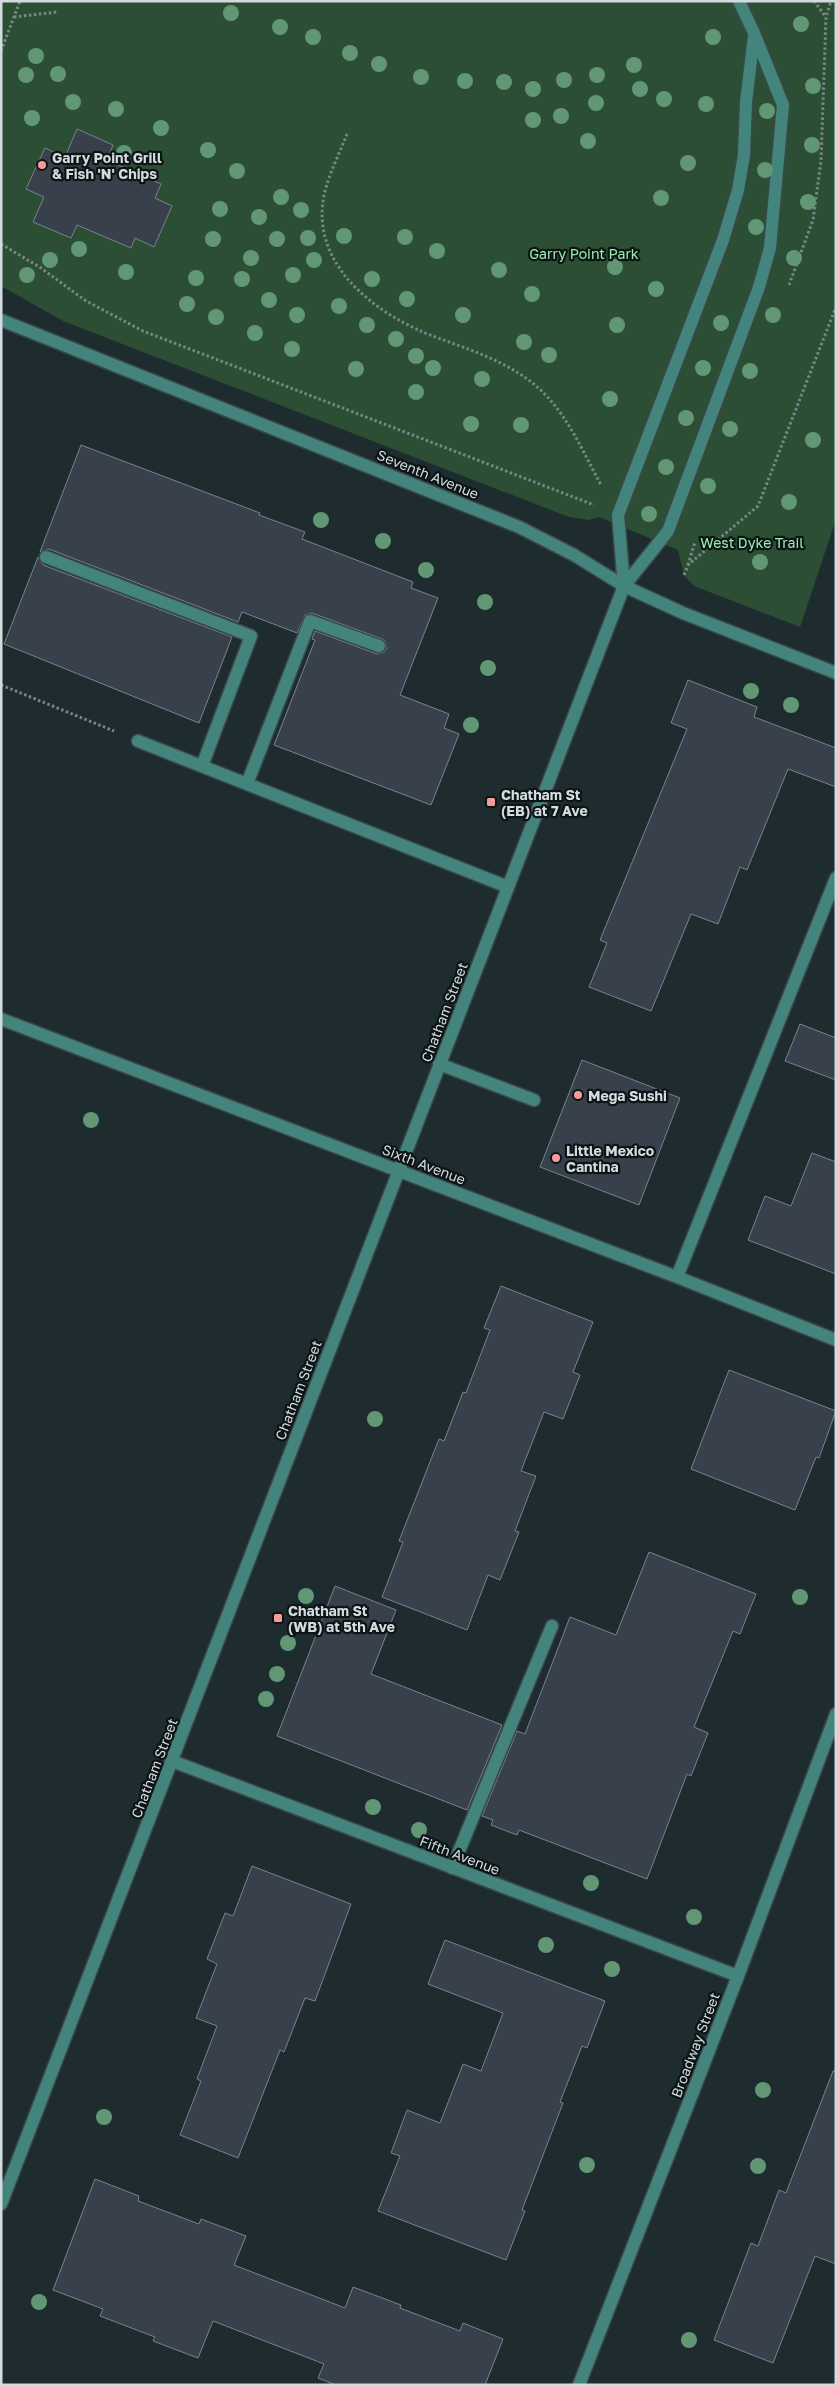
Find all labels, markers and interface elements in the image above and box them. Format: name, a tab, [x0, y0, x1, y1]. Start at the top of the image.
place label: Garry Point Grill & Fish 'N' Chips	[52, 149, 162, 182]
marker: Garry Point Grill & Fish 'N' Chips	[36, 159, 48, 171]
park label: Garry Point Park	[529, 245, 639, 262]
street label: Seventh Avenue	[375, 446, 481, 502]
park label: West Dyke Trail	[700, 534, 804, 551]
place label: Chatham St (EB) at 7 Ave	[501, 786, 588, 819]
marker: Chatham St (EB) at 7 Ave	[485, 796, 497, 808]
street label: Chatham Street	[417, 960, 471, 1064]
place label: Mega Sushi	[588, 1087, 667, 1104]
marker: Mega Sushi	[572, 1089, 584, 1101]
street label: Sixth Avenue	[380, 1140, 468, 1188]
place label: Little Mexico Cantina	[566, 1142, 654, 1175]
marker: Little Mexico Cantina	[550, 1152, 562, 1164]
street label: Chatham Street	[271, 1338, 325, 1442]
place label: Chatham St (WB) at 5th Ave	[288, 1602, 395, 1635]
marker: Chatham St (WB) at 5th Ave	[272, 1612, 284, 1624]
street label: Chatham Street	[127, 1716, 181, 1820]
street label: Fifth Avenue	[418, 1832, 502, 1878]
street label: Broadway Street	[667, 1990, 723, 2100]

